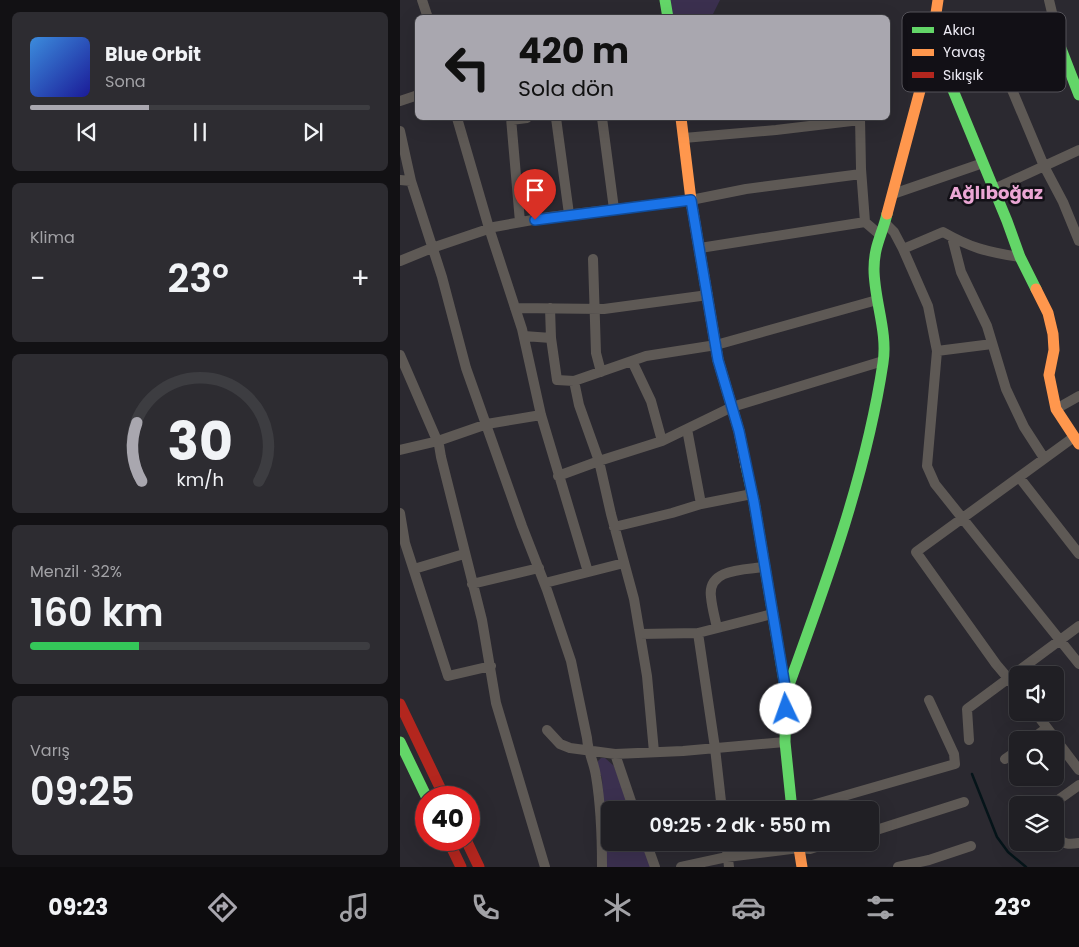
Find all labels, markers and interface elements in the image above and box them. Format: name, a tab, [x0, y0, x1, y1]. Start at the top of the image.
legend	[902, 12, 1066, 92]
text: Akıcı	[943, 20, 975, 40]
text: 420 m	[518, 26, 629, 75]
icon: left	[435, 35, 500, 100]
text: Blue Orbit	[105, 41, 201, 68]
text: Yavaş	[943, 42, 985, 62]
text: Sıkışık	[943, 65, 984, 85]
text: Sona	[105, 70, 146, 93]
text: Sola dön	[518, 73, 614, 104]
icon: previous	[73, 118, 101, 146]
icon: pause	[186, 118, 214, 146]
icon: next	[299, 118, 327, 146]
pin	[514, 169, 556, 220]
icon: arrive	[521, 176, 549, 204]
district label: Ağlıboğaz	[949, 180, 1043, 205]
text: Klima	[30, 226, 75, 249]
text: 23°	[167, 252, 229, 305]
text: −	[30, 259, 45, 298]
text: +	[351, 259, 370, 298]
text: 30	[167, 405, 233, 478]
text: km/h	[176, 467, 224, 492]
text: Menzil · 32%	[30, 560, 122, 583]
text: 160 km	[30, 586, 164, 639]
map controls	[1009, 666, 1064, 851]
button: sound	[1009, 666, 1064, 721]
position arrow	[759, 682, 811, 734]
button: search	[1009, 731, 1064, 786]
text: Varış	[30, 739, 70, 762]
text: 09:25	[30, 765, 135, 818]
speed limit sign: 40	[415, 786, 480, 851]
button: layers	[1009, 796, 1064, 851]
text: 09:25 · 2 dk · 550 m	[649, 812, 831, 839]
icon: directions	[205, 890, 240, 925]
icon: music	[337, 890, 372, 925]
icon: phone	[468, 890, 503, 925]
icon: climate	[600, 890, 635, 925]
icon: car	[731, 890, 766, 925]
icon: filters	[863, 890, 898, 925]
text: 09:23	[48, 892, 108, 923]
text: 23°	[995, 892, 1031, 923]

